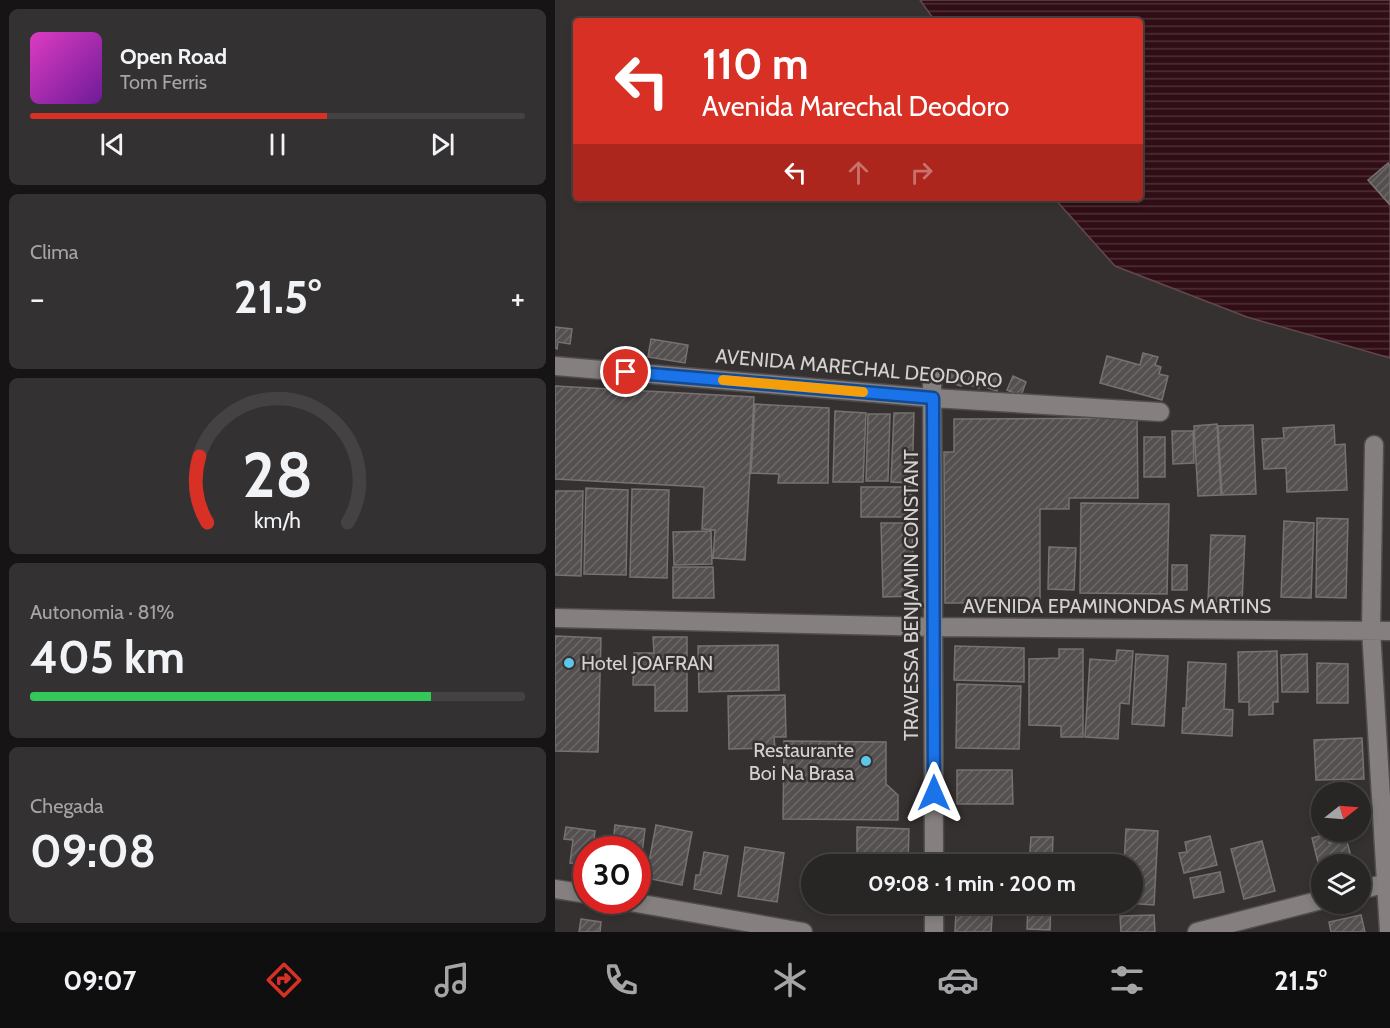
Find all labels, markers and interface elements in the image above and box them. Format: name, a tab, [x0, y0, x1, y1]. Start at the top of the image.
text: 110 m	[702, 38, 809, 90]
icon: left	[603, 42, 681, 120]
text: Open Road	[120, 43, 227, 70]
text: Tom Ferris	[120, 70, 207, 94]
text: Avenida Marechal Deodoro	[702, 90, 1009, 123]
icon: previous	[96, 128, 129, 161]
icon: pause	[261, 128, 294, 161]
icon: next	[426, 128, 459, 161]
icon: left	[779, 156, 812, 189]
icon: ahead	[842, 156, 875, 189]
icon: right	[905, 156, 938, 189]
text: Clima	[30, 240, 78, 264]
text: 21.5°	[234, 270, 321, 324]
text: −	[30, 278, 45, 318]
text: +	[510, 278, 525, 318]
street label: AVENIDA MARECHAL DEODORO	[715, 344, 1003, 392]
pin	[600, 346, 651, 397]
icon: arrive	[609, 355, 642, 388]
text: 28	[242, 437, 313, 513]
street label: TRAVESSA BENJAMIN CONSTANT	[899, 449, 923, 741]
text: km/h	[254, 507, 301, 533]
street label: AVENIDA EPAMINONDAS MARTINS	[963, 594, 1272, 618]
text: Autonomia · 81%	[30, 600, 174, 624]
text: 405 km	[30, 630, 185, 684]
place label: Hotel JOAFRAN	[581, 651, 713, 675]
marker: Hotel JOAFRAN	[562, 656, 576, 670]
place label: Restaurante Boi Na Brasa	[749, 738, 854, 785]
marker: Restaurante Boi Na Brasa	[859, 754, 873, 768]
position arrow	[902, 761, 966, 825]
north arrow	[1311, 782, 1371, 842]
map controls	[1311, 782, 1371, 914]
text: Chegada	[30, 794, 104, 818]
text: 09:08	[30, 824, 156, 878]
speed limit sign: 30	[573, 836, 651, 914]
button: layers	[1311, 854, 1371, 914]
text: 09:08 · 1 min · 200 m	[868, 870, 1076, 897]
icon: directions	[263, 959, 305, 1001]
icon: music	[431, 959, 473, 1001]
icon: phone	[600, 959, 642, 1001]
icon: climate	[769, 959, 811, 1001]
icon: car	[937, 959, 979, 1001]
icon: filters	[1106, 959, 1148, 1001]
text: 09:07	[63, 964, 136, 997]
text: 21.5°	[1274, 964, 1327, 997]

